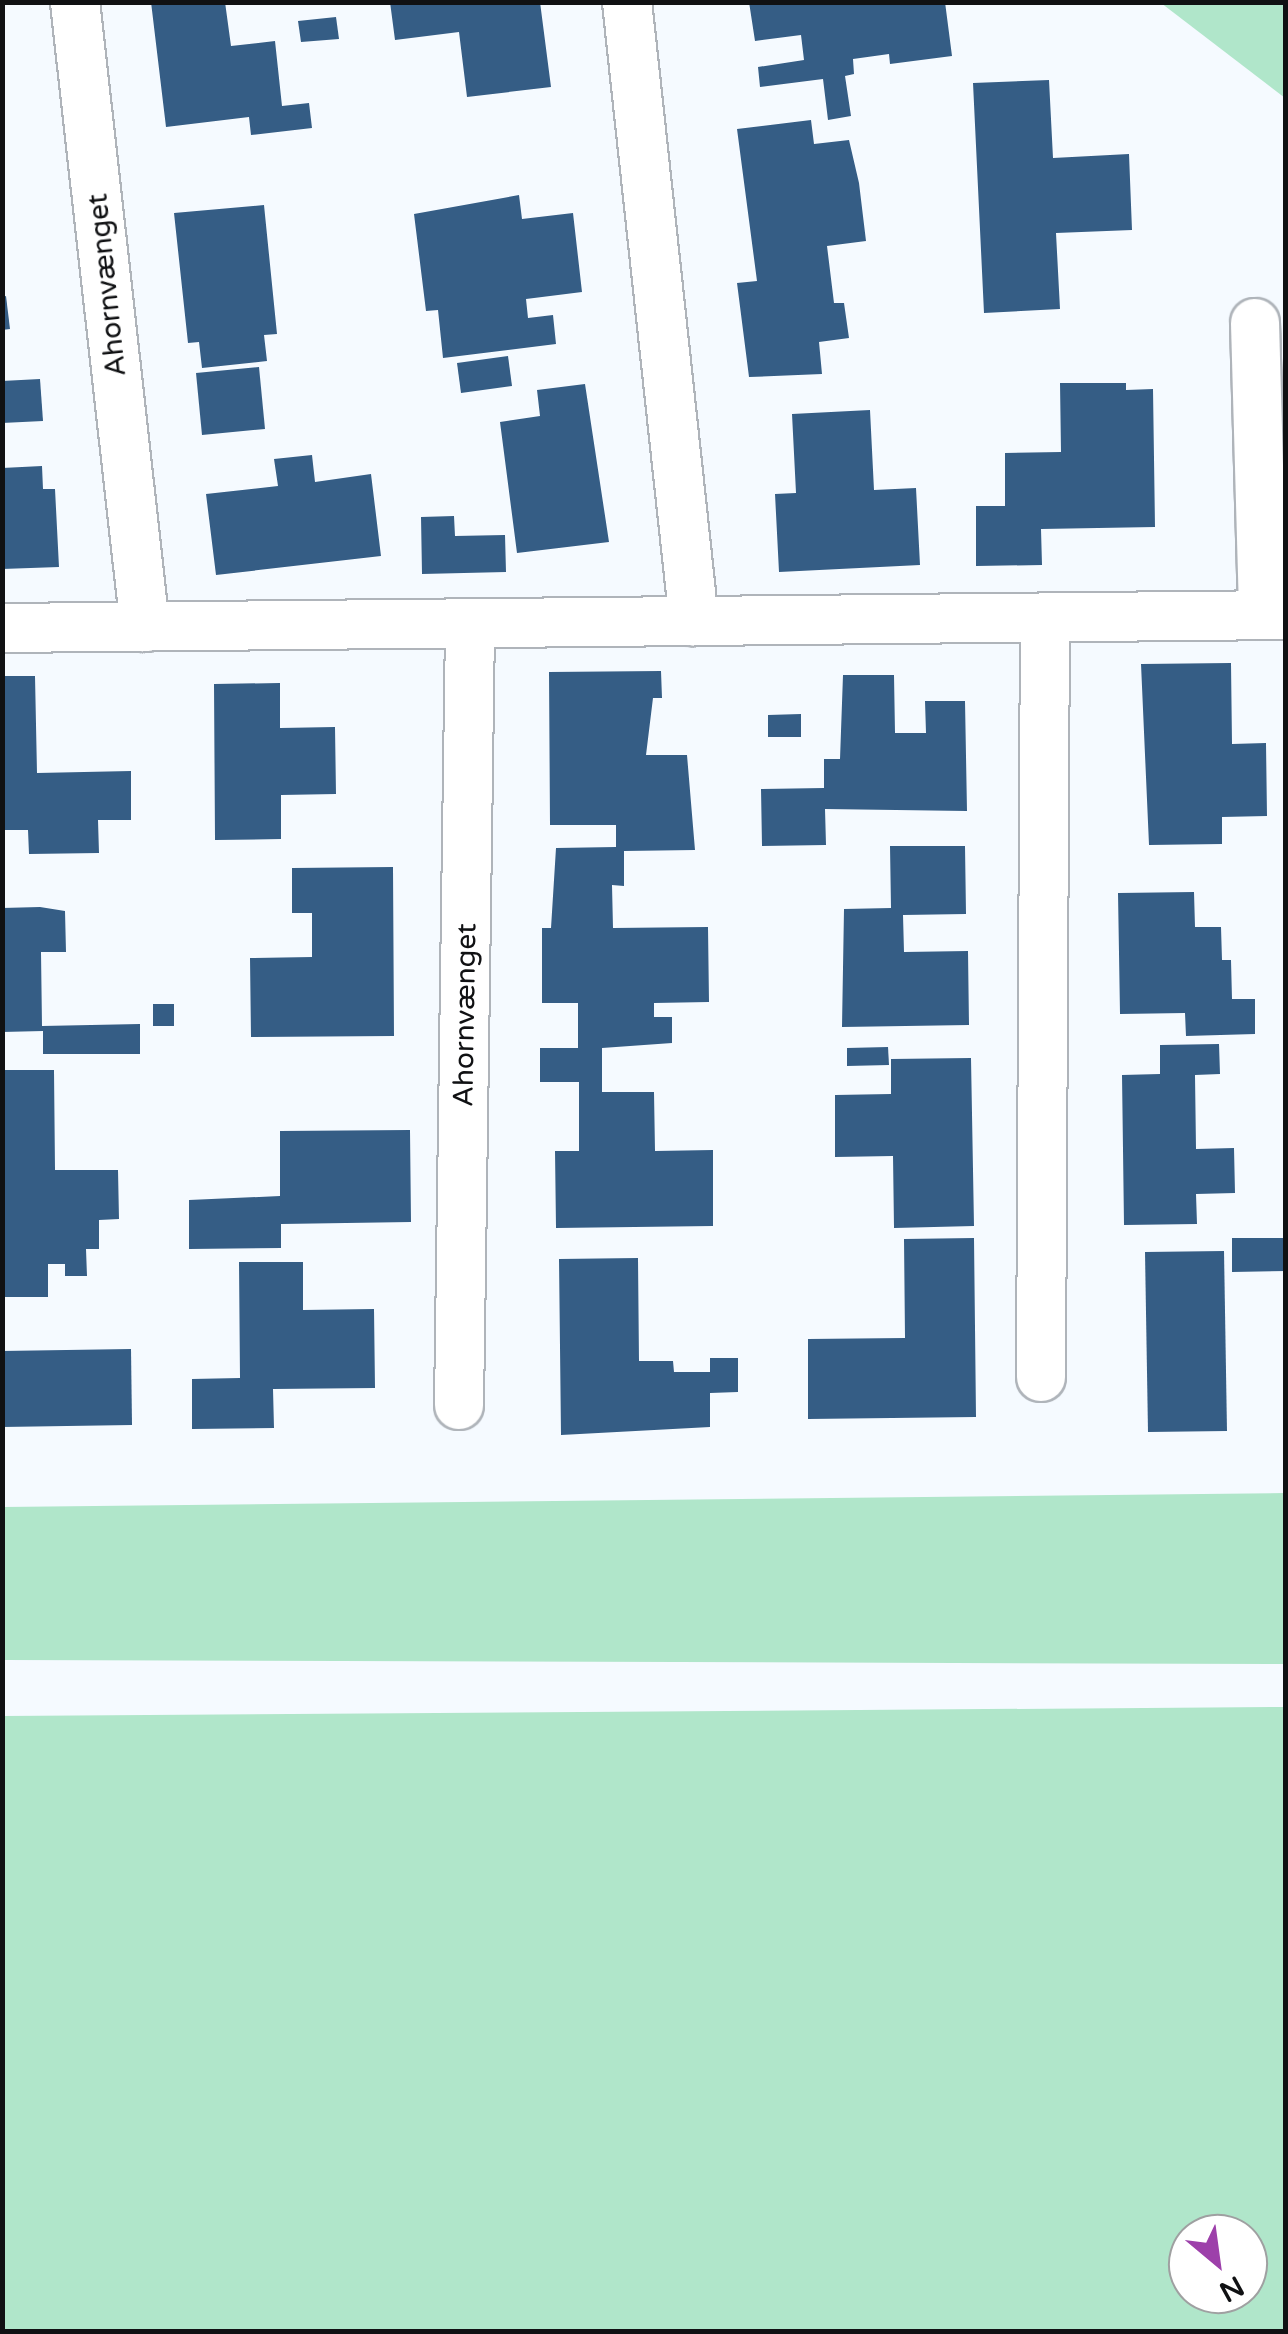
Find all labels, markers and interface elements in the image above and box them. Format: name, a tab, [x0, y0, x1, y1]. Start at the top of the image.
street label: Ahornvænget	[81, 192, 133, 378]
street label: Ahornvænget	[447, 923, 483, 1107]
north arrow	[1168, 2214, 1268, 2314]
text: N	[1214, 2268, 1250, 2309]

